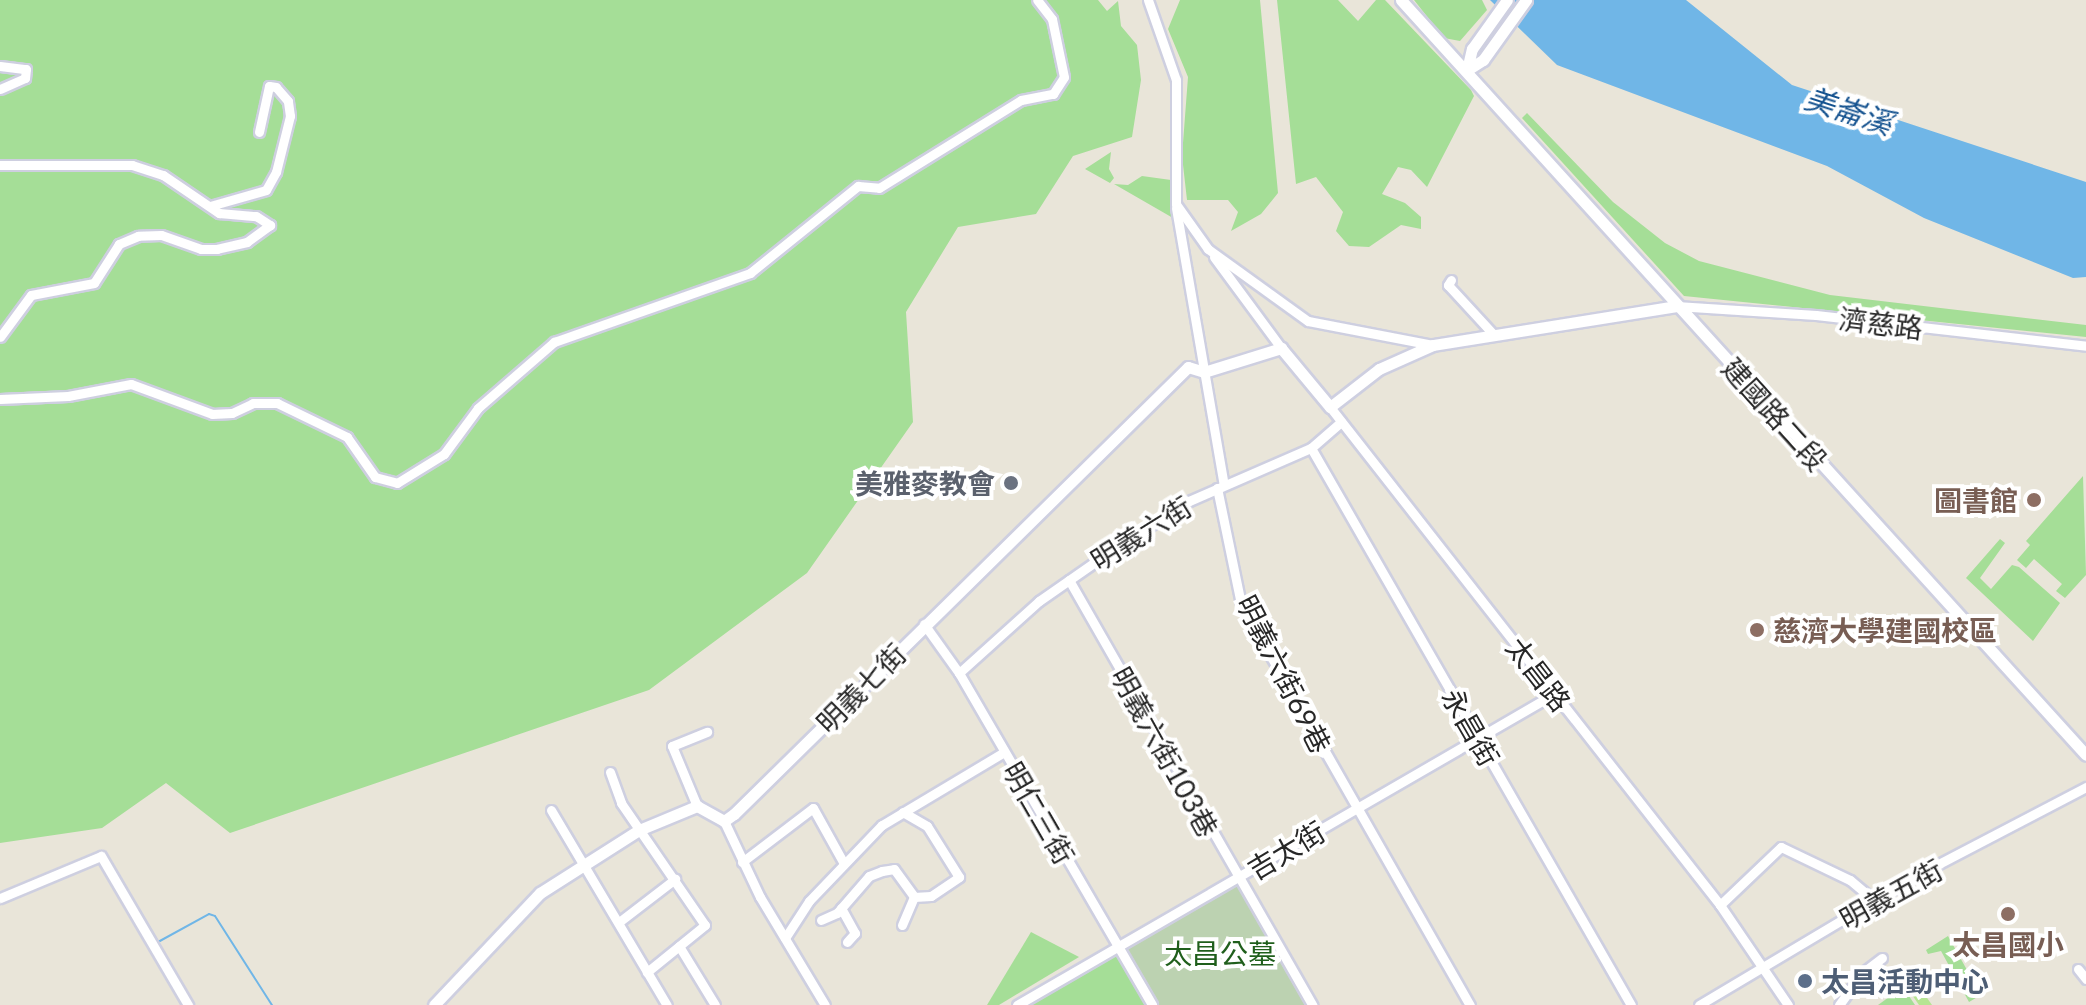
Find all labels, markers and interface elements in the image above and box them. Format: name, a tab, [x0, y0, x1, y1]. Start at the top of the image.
water label: 美崙溪	[1801, 79, 1897, 141]
street label: 濟慈路	[1837, 301, 1925, 345]
street label: 建國路二段	[1716, 351, 1834, 477]
place label: 美雅麥教會	[855, 466, 995, 500]
marker: 美雅麥教會	[1002, 474, 1020, 492]
place label: 圖書館	[1934, 483, 2018, 517]
street label: 明義六街	[1085, 489, 1197, 577]
marker: 圖書館	[2025, 491, 2043, 509]
street label: 明義六街69巷	[1230, 590, 1338, 758]
place label: 慈濟大學建國校區	[1773, 613, 1997, 647]
marker: 慈濟大學建國校區	[1748, 621, 1766, 639]
street label: 太昌路	[1500, 631, 1578, 717]
street label: 明義七街	[810, 637, 912, 739]
street label: 明義六街103巷	[1105, 661, 1225, 843]
street label: 永昌街	[1435, 682, 1507, 772]
street label: 明仁三街	[996, 756, 1082, 870]
street label: 吉太街	[1241, 814, 1331, 886]
street label: 明義五街	[1834, 852, 1948, 936]
marker: 太昌國小	[1999, 905, 2017, 923]
place label: 太昌國小	[1952, 927, 2064, 961]
park label: 太昌公墓	[1164, 936, 1276, 970]
place label: 太昌活動中心	[1821, 964, 1989, 998]
marker: 太昌活動中心	[1796, 972, 1814, 990]

